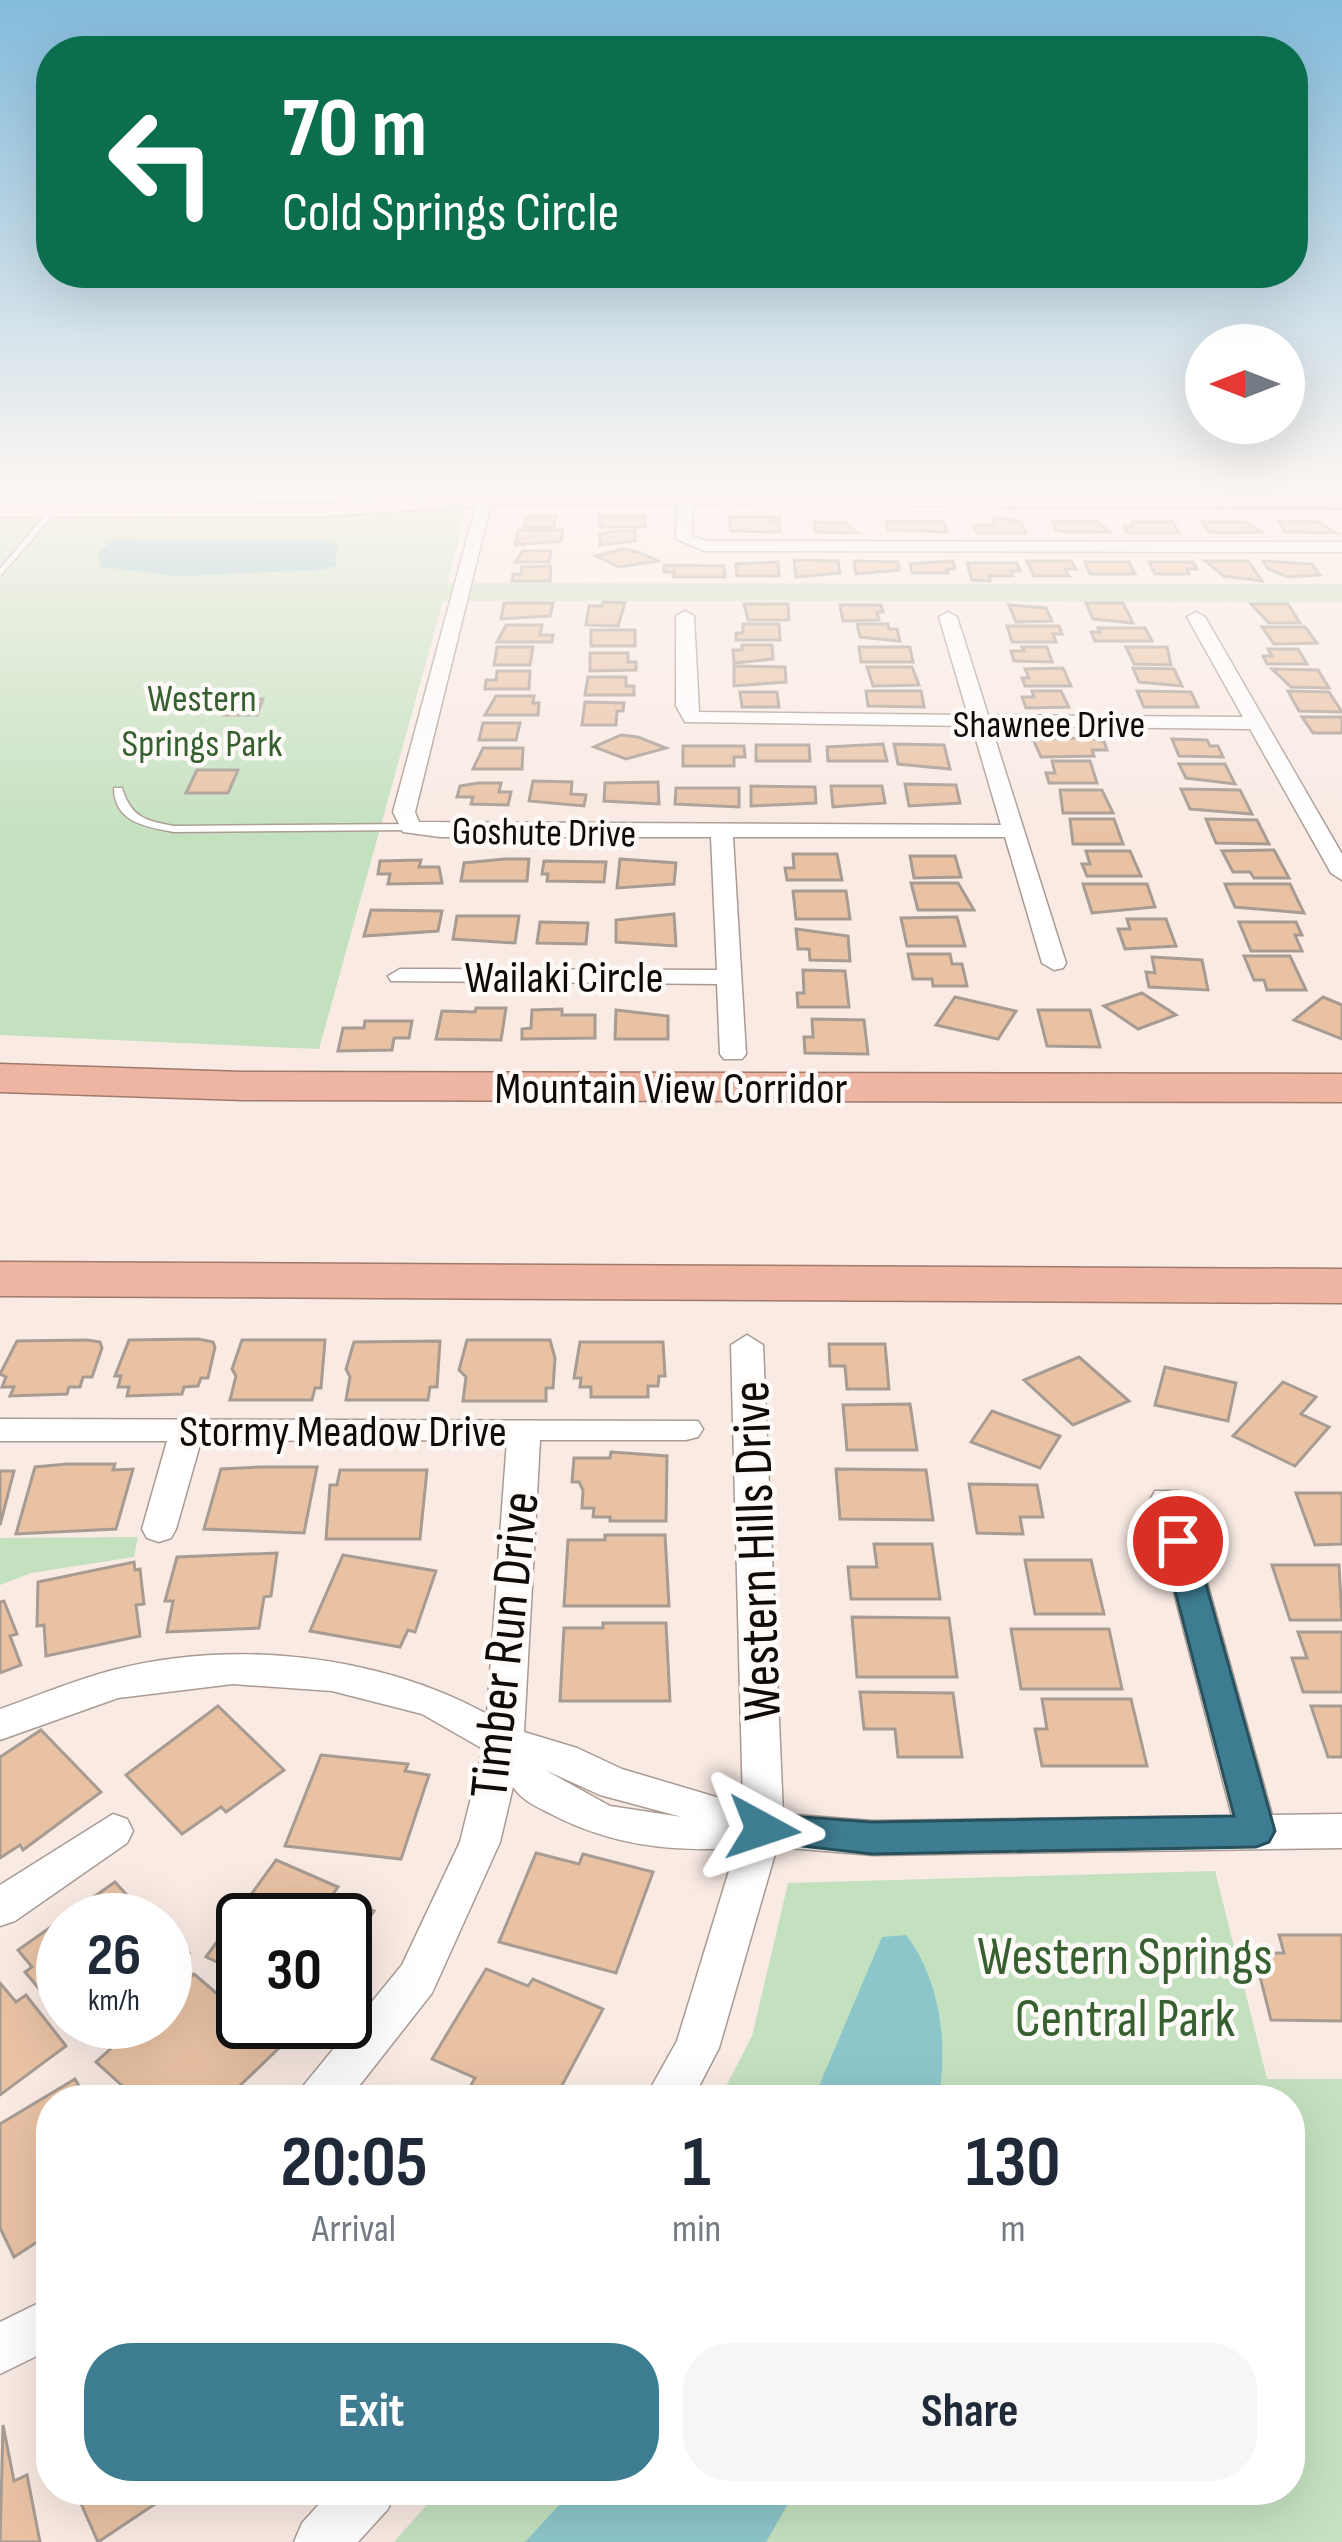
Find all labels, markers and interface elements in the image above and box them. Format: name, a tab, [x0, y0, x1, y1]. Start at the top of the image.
text: 70 m	[282, 79, 427, 180]
icon: left	[84, 84, 240, 240]
text: Cold Springs Circle	[282, 181, 619, 246]
north arrow	[1185, 324, 1305, 444]
map controls	[1185, 324, 1305, 444]
park label: Western Springs Park	[122, 676, 282, 768]
street label: Shawnee Drive	[953, 702, 1145, 749]
street label: Goshute Drive	[451, 808, 636, 859]
street label: Wailaki Circle	[464, 951, 664, 1006]
street label: Mountain View Corridor	[494, 1062, 848, 1117]
street label: Western Hills Drive	[719, 1380, 796, 1722]
street label: Stormy Meadow Drive	[179, 1405, 507, 1460]
street label: Timber Run Drive	[457, 1489, 554, 1802]
pin	[1127, 1490, 1229, 1592]
icon: arrive	[1145, 1508, 1211, 1574]
position arrow	[700, 1766, 826, 1892]
speed limit sign: 30	[216, 1893, 372, 2049]
text: 26	[87, 1920, 141, 1992]
park label: Western Springs Central Park	[977, 1925, 1273, 2052]
text: km/h	[88, 1983, 140, 2019]
text: 20:05	[281, 2120, 428, 2207]
text: 1	[682, 2120, 711, 2207]
text: 130	[966, 2120, 1060, 2207]
text: Arrival	[312, 2206, 396, 2253]
text: min	[672, 2206, 721, 2253]
text: m	[1001, 2206, 1026, 2253]
button: Exit	[84, 2343, 659, 2481]
button: Share	[683, 2343, 1257, 2481]

